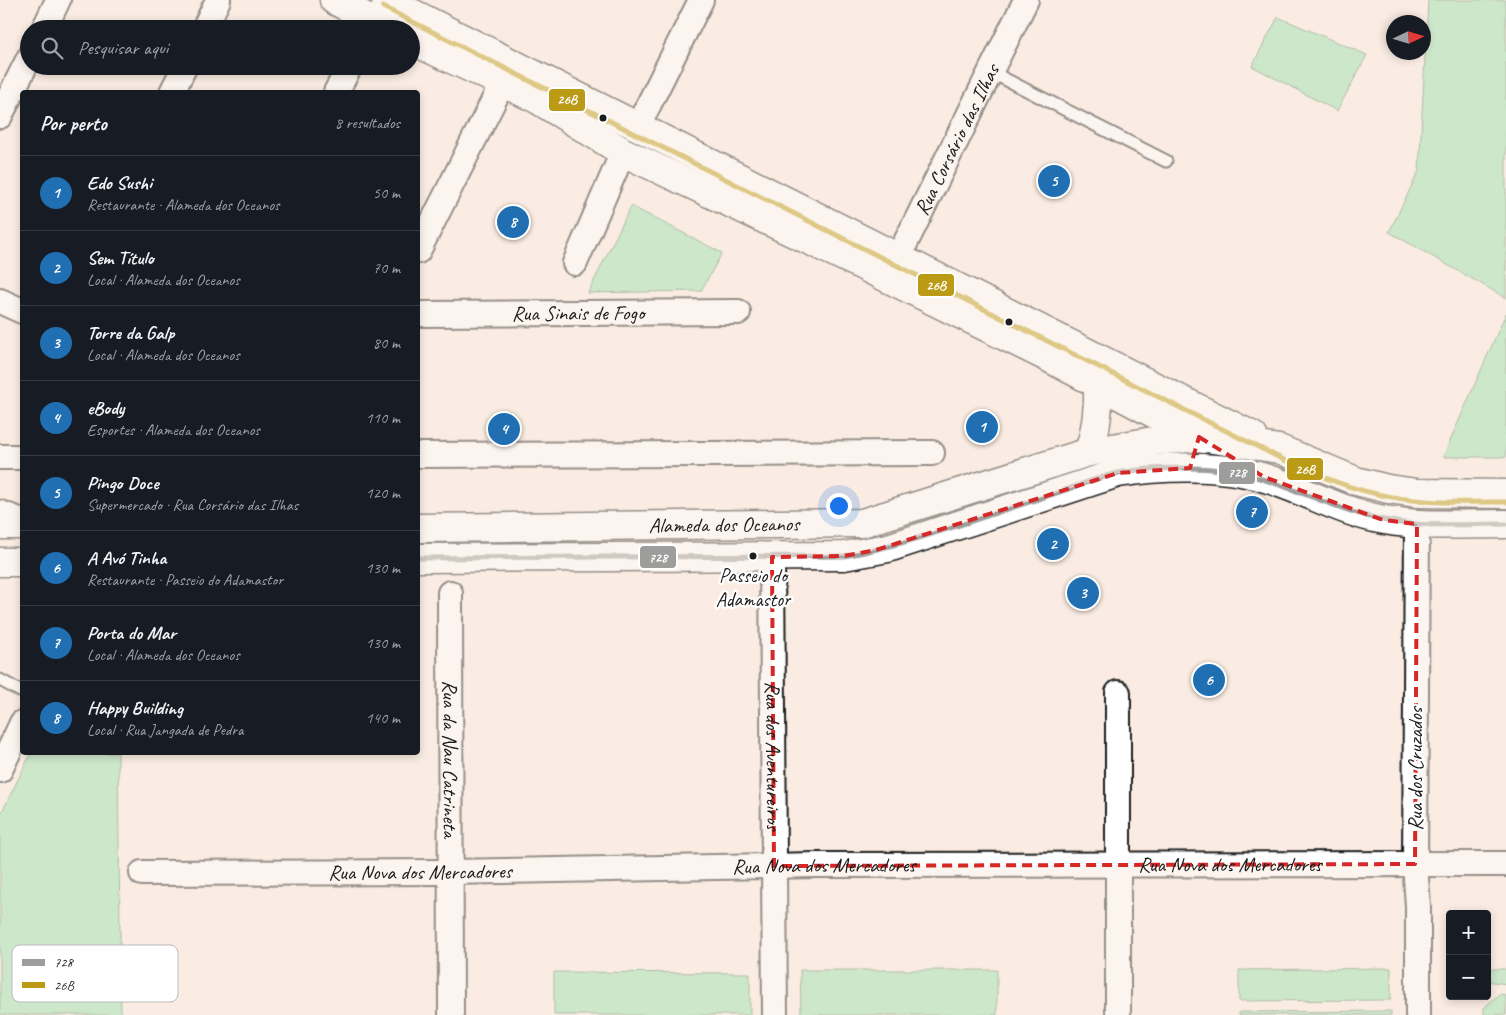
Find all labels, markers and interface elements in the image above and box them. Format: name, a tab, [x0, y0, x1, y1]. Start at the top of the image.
north arrow	[1386, 15, 1431, 60]
search box	[20, 20, 420, 75]
icon: search	[38, 34, 66, 62]
text: Pesquisar aqui	[78, 36, 168, 60]
street label: Rua Corsário das Ilhas	[908, 58, 1006, 219]
line badge: 26B	[548, 88, 586, 112]
text: 26B	[557, 91, 579, 108]
text: Por perto	[40, 110, 107, 136]
text: 8 resultados	[335, 113, 400, 133]
unlabelled marker	[598, 113, 608, 123]
pin: 5	[1038, 162, 1070, 200]
text: Edo Sushi	[87, 171, 152, 195]
text: 1	[52, 183, 60, 203]
text: 50 m	[373, 183, 400, 203]
text: Restaurante · Alameda dos Oceanos	[87, 195, 280, 215]
pin: 8	[497, 203, 529, 241]
text: Sem Título	[87, 246, 154, 270]
text: 2	[52, 258, 60, 278]
text: 70 m	[373, 258, 400, 278]
text: Local · Alameda dos Oceanos	[87, 270, 240, 290]
line badge: 26B	[917, 273, 955, 297]
text: 26B	[926, 277, 948, 294]
street label: Rua Sinais de Fogo	[512, 300, 647, 326]
unlabelled marker	[1004, 317, 1014, 327]
text: Torre da Galp	[87, 321, 174, 345]
text: 3	[52, 333, 60, 353]
text: 80 m	[373, 333, 400, 353]
text: Local · Alameda dos Oceanos	[87, 345, 240, 365]
text: eBody	[87, 396, 124, 420]
text: 4	[52, 408, 60, 428]
text: 110 m	[366, 408, 400, 428]
pin: 1	[966, 408, 998, 446]
pin: 4	[488, 410, 520, 448]
text: Esportes · Alameda dos Oceanos	[87, 420, 260, 440]
line badge: 26B	[1286, 457, 1324, 481]
line badge: 728	[1218, 461, 1256, 485]
text: 26B	[1295, 461, 1317, 478]
text: 728	[1228, 464, 1248, 481]
text: Pingo Doce	[87, 471, 159, 495]
text: 5	[53, 483, 59, 503]
text: 120 m	[366, 483, 400, 503]
your location	[826, 493, 852, 519]
pin: 7	[1236, 493, 1268, 531]
text: Supermercado · Rua Corsário das Ilhas	[87, 495, 298, 515]
street label: Alameda dos Oceanos	[648, 511, 801, 538]
pin: 2	[1037, 525, 1069, 563]
line badge: 728	[639, 545, 677, 569]
text: A Avó Tinha	[87, 546, 166, 570]
text: 728	[649, 549, 669, 566]
marker: Passeio do Adamastor	[748, 551, 758, 561]
text: 6	[52, 558, 60, 578]
text: 130 m	[366, 558, 400, 578]
place label: Passeio do Adamastor	[716, 563, 792, 612]
text: Restaurante · Passeio do Adamastor	[87, 570, 283, 590]
pin: 3	[1067, 574, 1099, 612]
text: Porta do Mar	[87, 621, 176, 645]
text: 7	[52, 633, 60, 653]
text: 130 m	[366, 633, 400, 653]
text: Local · Alameda dos Oceanos	[87, 645, 240, 665]
pin: 6	[1193, 661, 1225, 699]
street label: Rua da Nau Catrineta	[437, 680, 464, 840]
street label: Rua dos Aventureiros	[760, 681, 787, 832]
text: Happy Building	[87, 696, 183, 720]
street label: Rua dos Cruzados	[1402, 705, 1428, 831]
text: 8	[52, 708, 60, 728]
text: 140 m	[366, 708, 400, 728]
text: Local · Rua Jangada de Pedra	[87, 720, 243, 740]
street label: Rua Nova dos Mercadores	[1138, 851, 1324, 878]
street label: Rua Nova dos Mercadores	[732, 852, 918, 880]
street label: Rua Nova dos Mercadores	[328, 858, 514, 885]
map controls	[1446, 910, 1491, 1000]
button: +	[1446, 910, 1491, 955]
legend	[12, 945, 178, 1002]
text: 728	[54, 954, 75, 971]
button: −	[1446, 955, 1491, 1000]
text: 26B	[54, 977, 76, 994]

